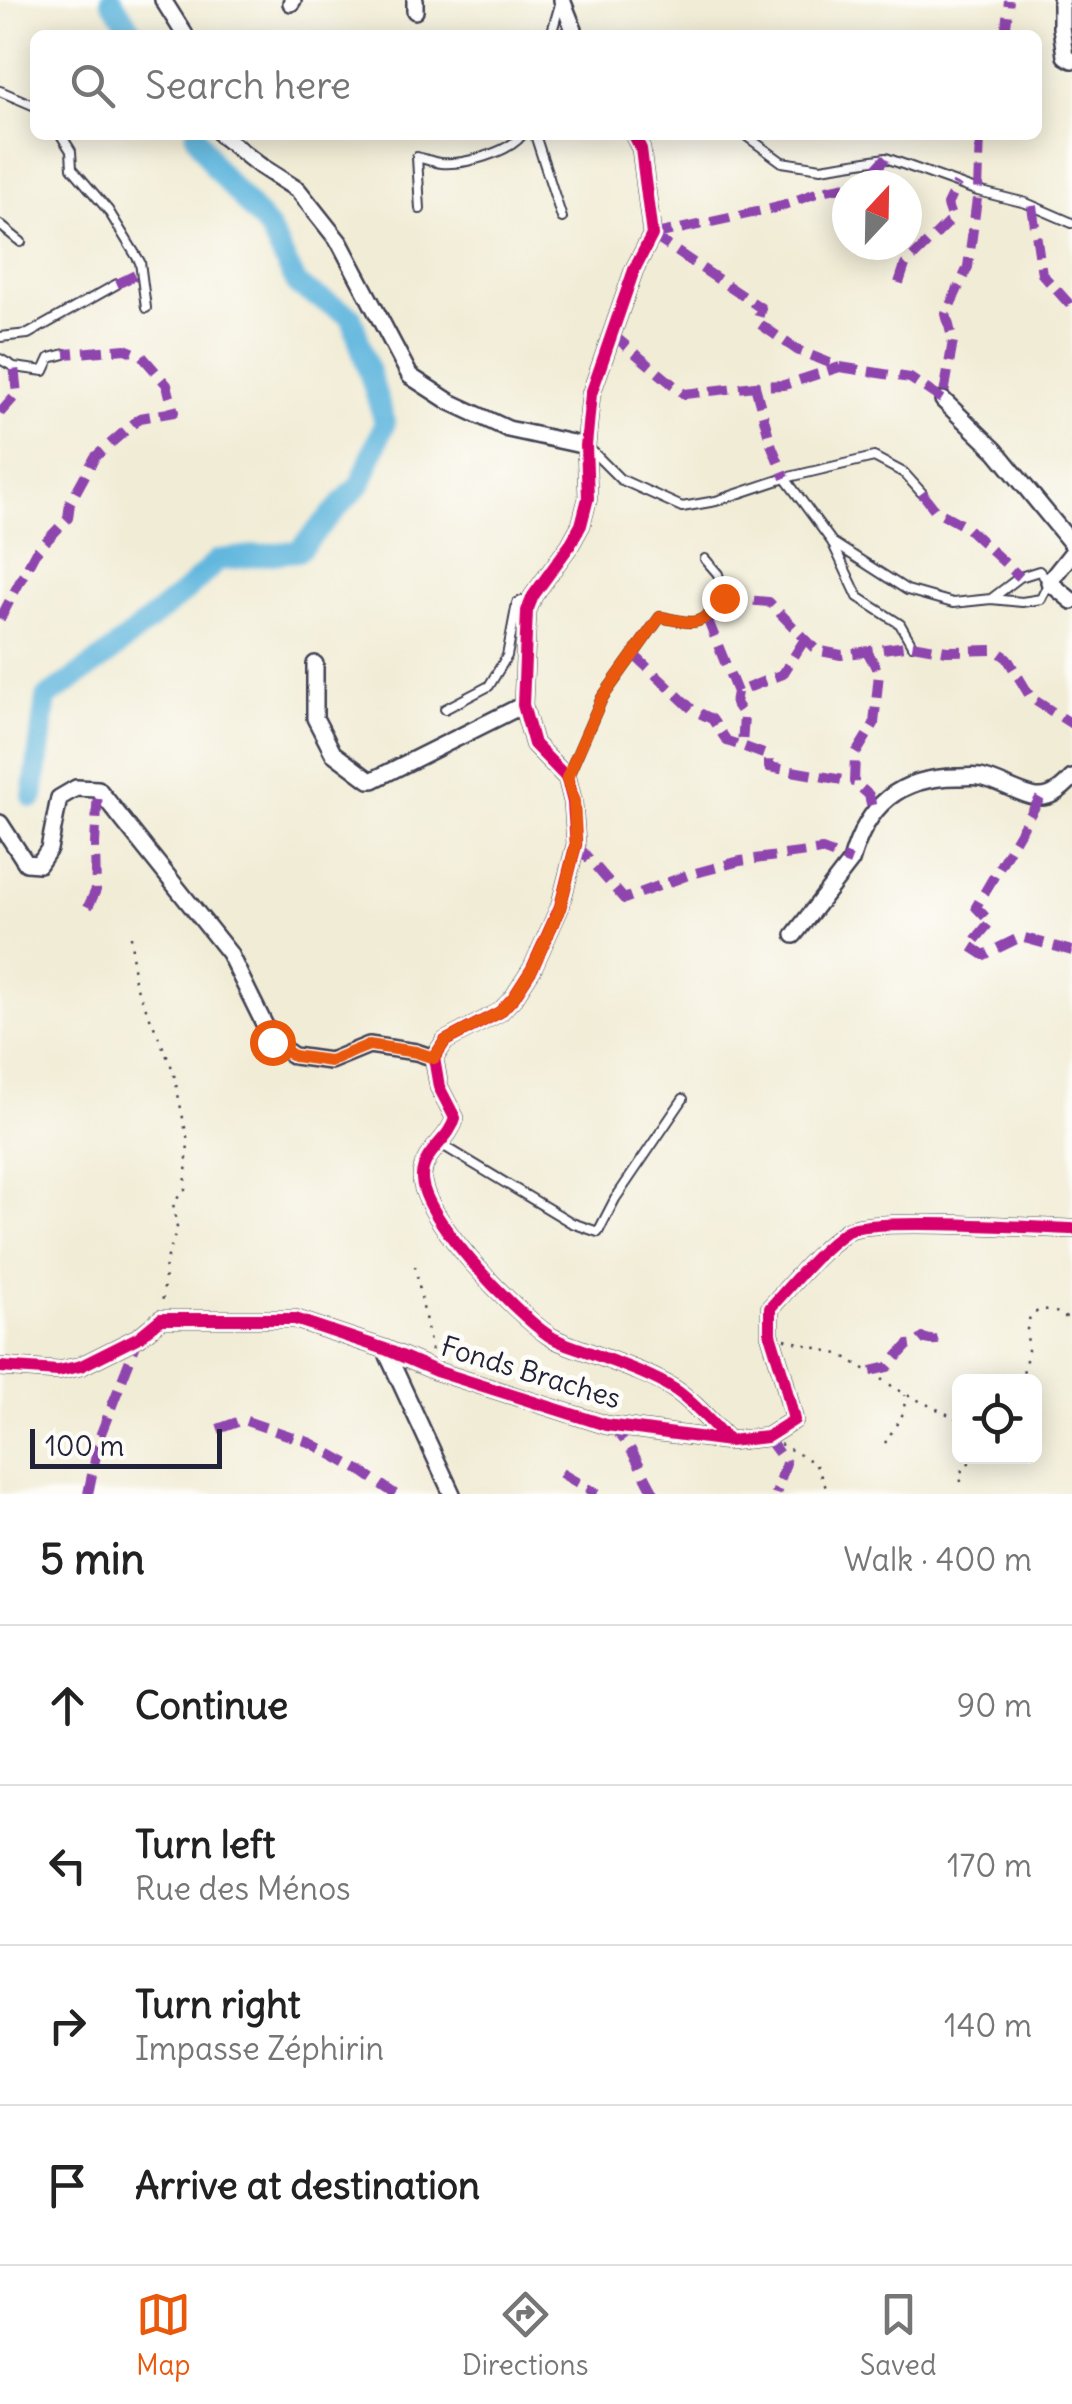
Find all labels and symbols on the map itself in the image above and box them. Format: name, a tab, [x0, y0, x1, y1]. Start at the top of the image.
north arrow	[832, 170, 922, 260]
route end	[702, 576, 748, 622]
route start	[250, 1020, 296, 1066]
street label: Fonds Braches	[437, 1328, 625, 1416]
scale bar	[30, 1424, 222, 1468]

